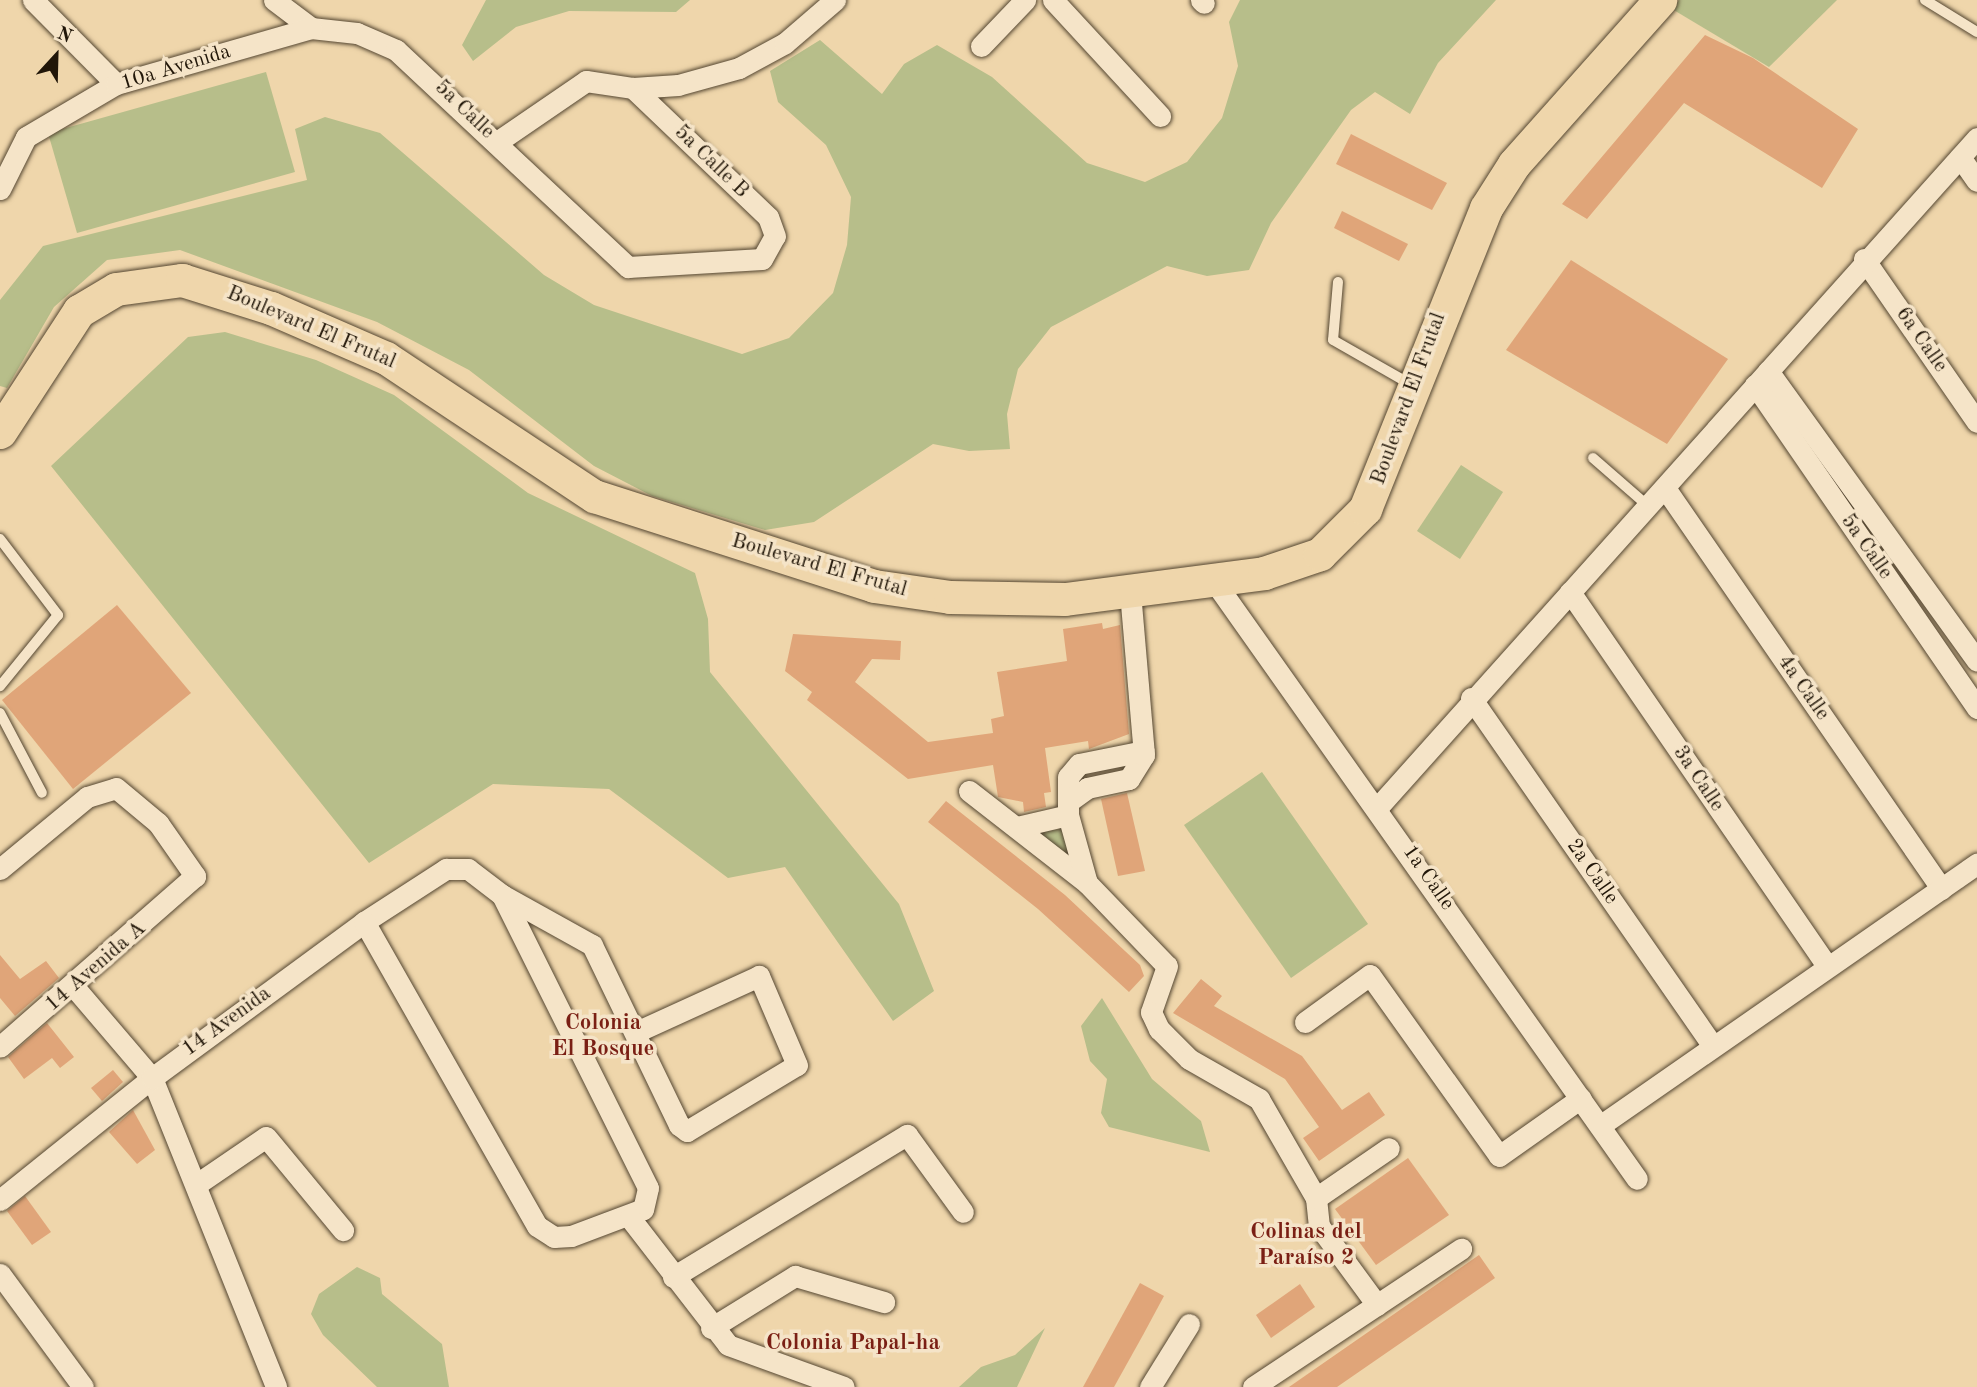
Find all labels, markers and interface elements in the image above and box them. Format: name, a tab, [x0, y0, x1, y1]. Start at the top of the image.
north arrow	[21, 21, 91, 91]
text: N	[54, 25, 74, 48]
street label: 10a Avenida	[118, 39, 234, 97]
street label: 5a Calle	[429, 75, 499, 145]
street label: 5a Calle B	[668, 120, 754, 204]
street label: Boulevard El Frutal	[223, 281, 399, 375]
street label: 6a Calle	[1889, 303, 1953, 377]
street label: Boulevard El Frutal	[1366, 310, 1452, 488]
street label: 5a Calle	[1834, 510, 1898, 584]
street label: Boulevard El Frutal	[728, 529, 910, 603]
street label: 4a Calle	[1771, 651, 1835, 725]
street label: 3a Calle	[1667, 741, 1729, 817]
street label: 2a Calle	[1560, 835, 1624, 909]
street label: 1a Calle	[1396, 841, 1460, 915]
street label: 14 Avenida A	[41, 916, 151, 1018]
street label: 14 Avenida	[178, 982, 276, 1062]
district label: Colonia El Bosque	[552, 1009, 654, 1063]
district label: Colinas del Paraíso 2	[1250, 1218, 1362, 1272]
district label: Colonia Papal-ha	[766, 1329, 940, 1357]

